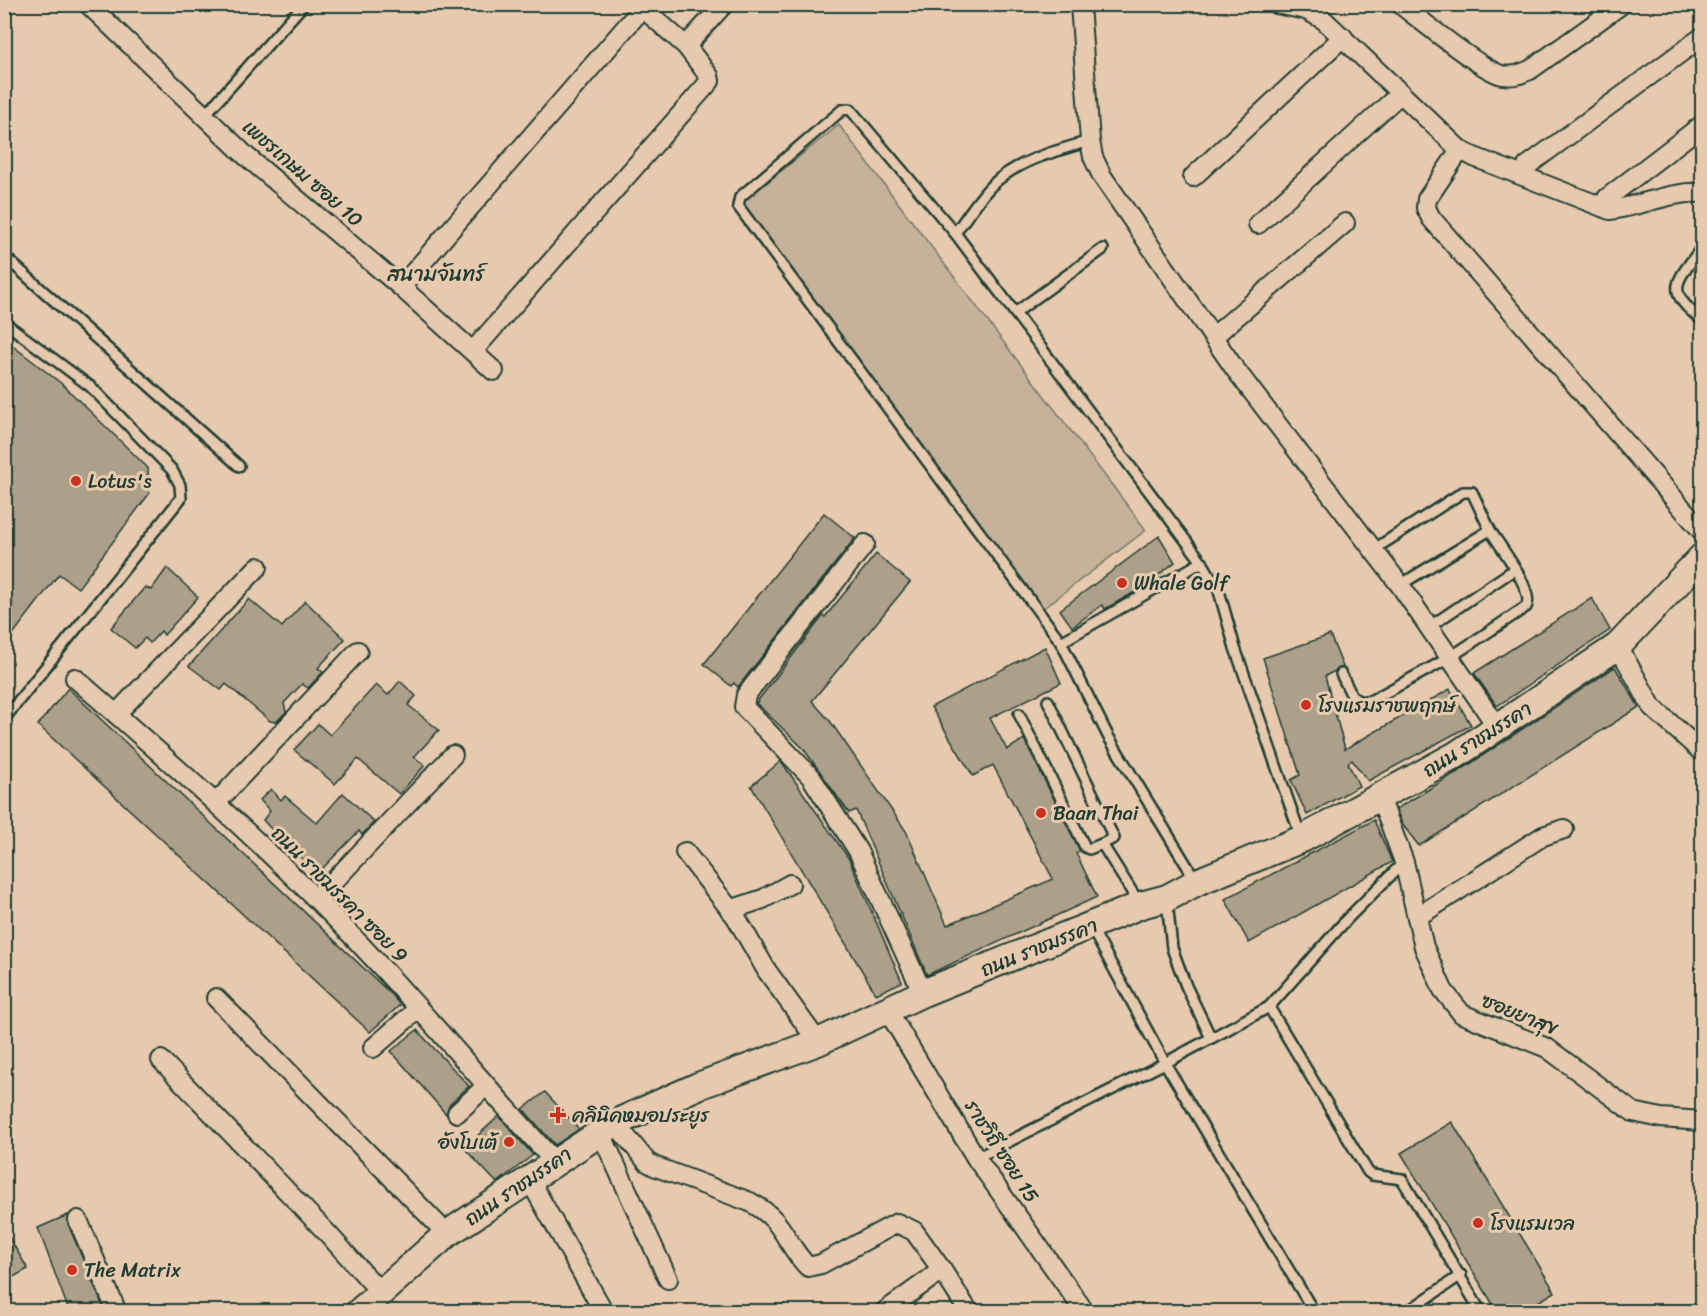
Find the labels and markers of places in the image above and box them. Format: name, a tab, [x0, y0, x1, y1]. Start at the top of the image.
place label: Lotus's	[88, 464, 153, 499]
marker: Lotus's	[69, 474, 83, 488]
place label: Whale Golf	[1134, 566, 1231, 601]
marker: Whale Golf	[1115, 576, 1129, 590]
place label: โรงแรมราชพฤกษ์	[1318, 688, 1460, 723]
marker: โรงแรมราชพฤกษ์	[1299, 698, 1313, 712]
place label: Baan Thai	[1053, 796, 1140, 831]
marker: Baan Thai	[1034, 806, 1048, 820]
place label: คลินิคหมอประยูร	[572, 1098, 710, 1133]
marker: คลินิคหมอประยูร	[549, 1106, 567, 1124]
place label: อังโบเต้	[437, 1125, 500, 1160]
marker: อังโบเต้	[502, 1135, 516, 1149]
place label: โรงแรมเวล	[1490, 1206, 1575, 1241]
marker: โรงแรมเวล	[1471, 1216, 1485, 1230]
place label: The Matrix	[84, 1253, 182, 1288]
marker: The Matrix	[65, 1263, 79, 1277]

